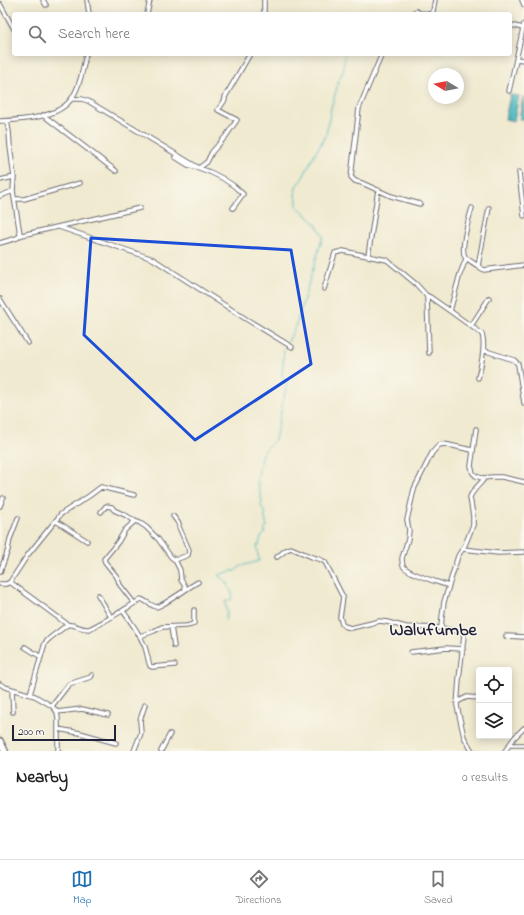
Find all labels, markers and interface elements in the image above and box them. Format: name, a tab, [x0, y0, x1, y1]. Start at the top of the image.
search box	[12, 12, 512, 56]
icon: search	[26, 23, 48, 45]
text: Search here	[58, 23, 130, 45]
north arrow	[428, 68, 464, 104]
district label: Walufumbe	[389, 618, 477, 644]
map controls	[476, 667, 512, 739]
button: locate	[476, 667, 512, 703]
button: layers	[476, 703, 512, 739]
scale bar	[12, 723, 116, 742]
text: 200 m	[18, 724, 44, 740]
text: Nearby	[16, 765, 68, 790]
text: 0 results	[462, 768, 508, 787]
tab: Map	[71, 868, 93, 908]
tab: Directions	[236, 868, 282, 908]
tab: Saved	[424, 868, 453, 908]

